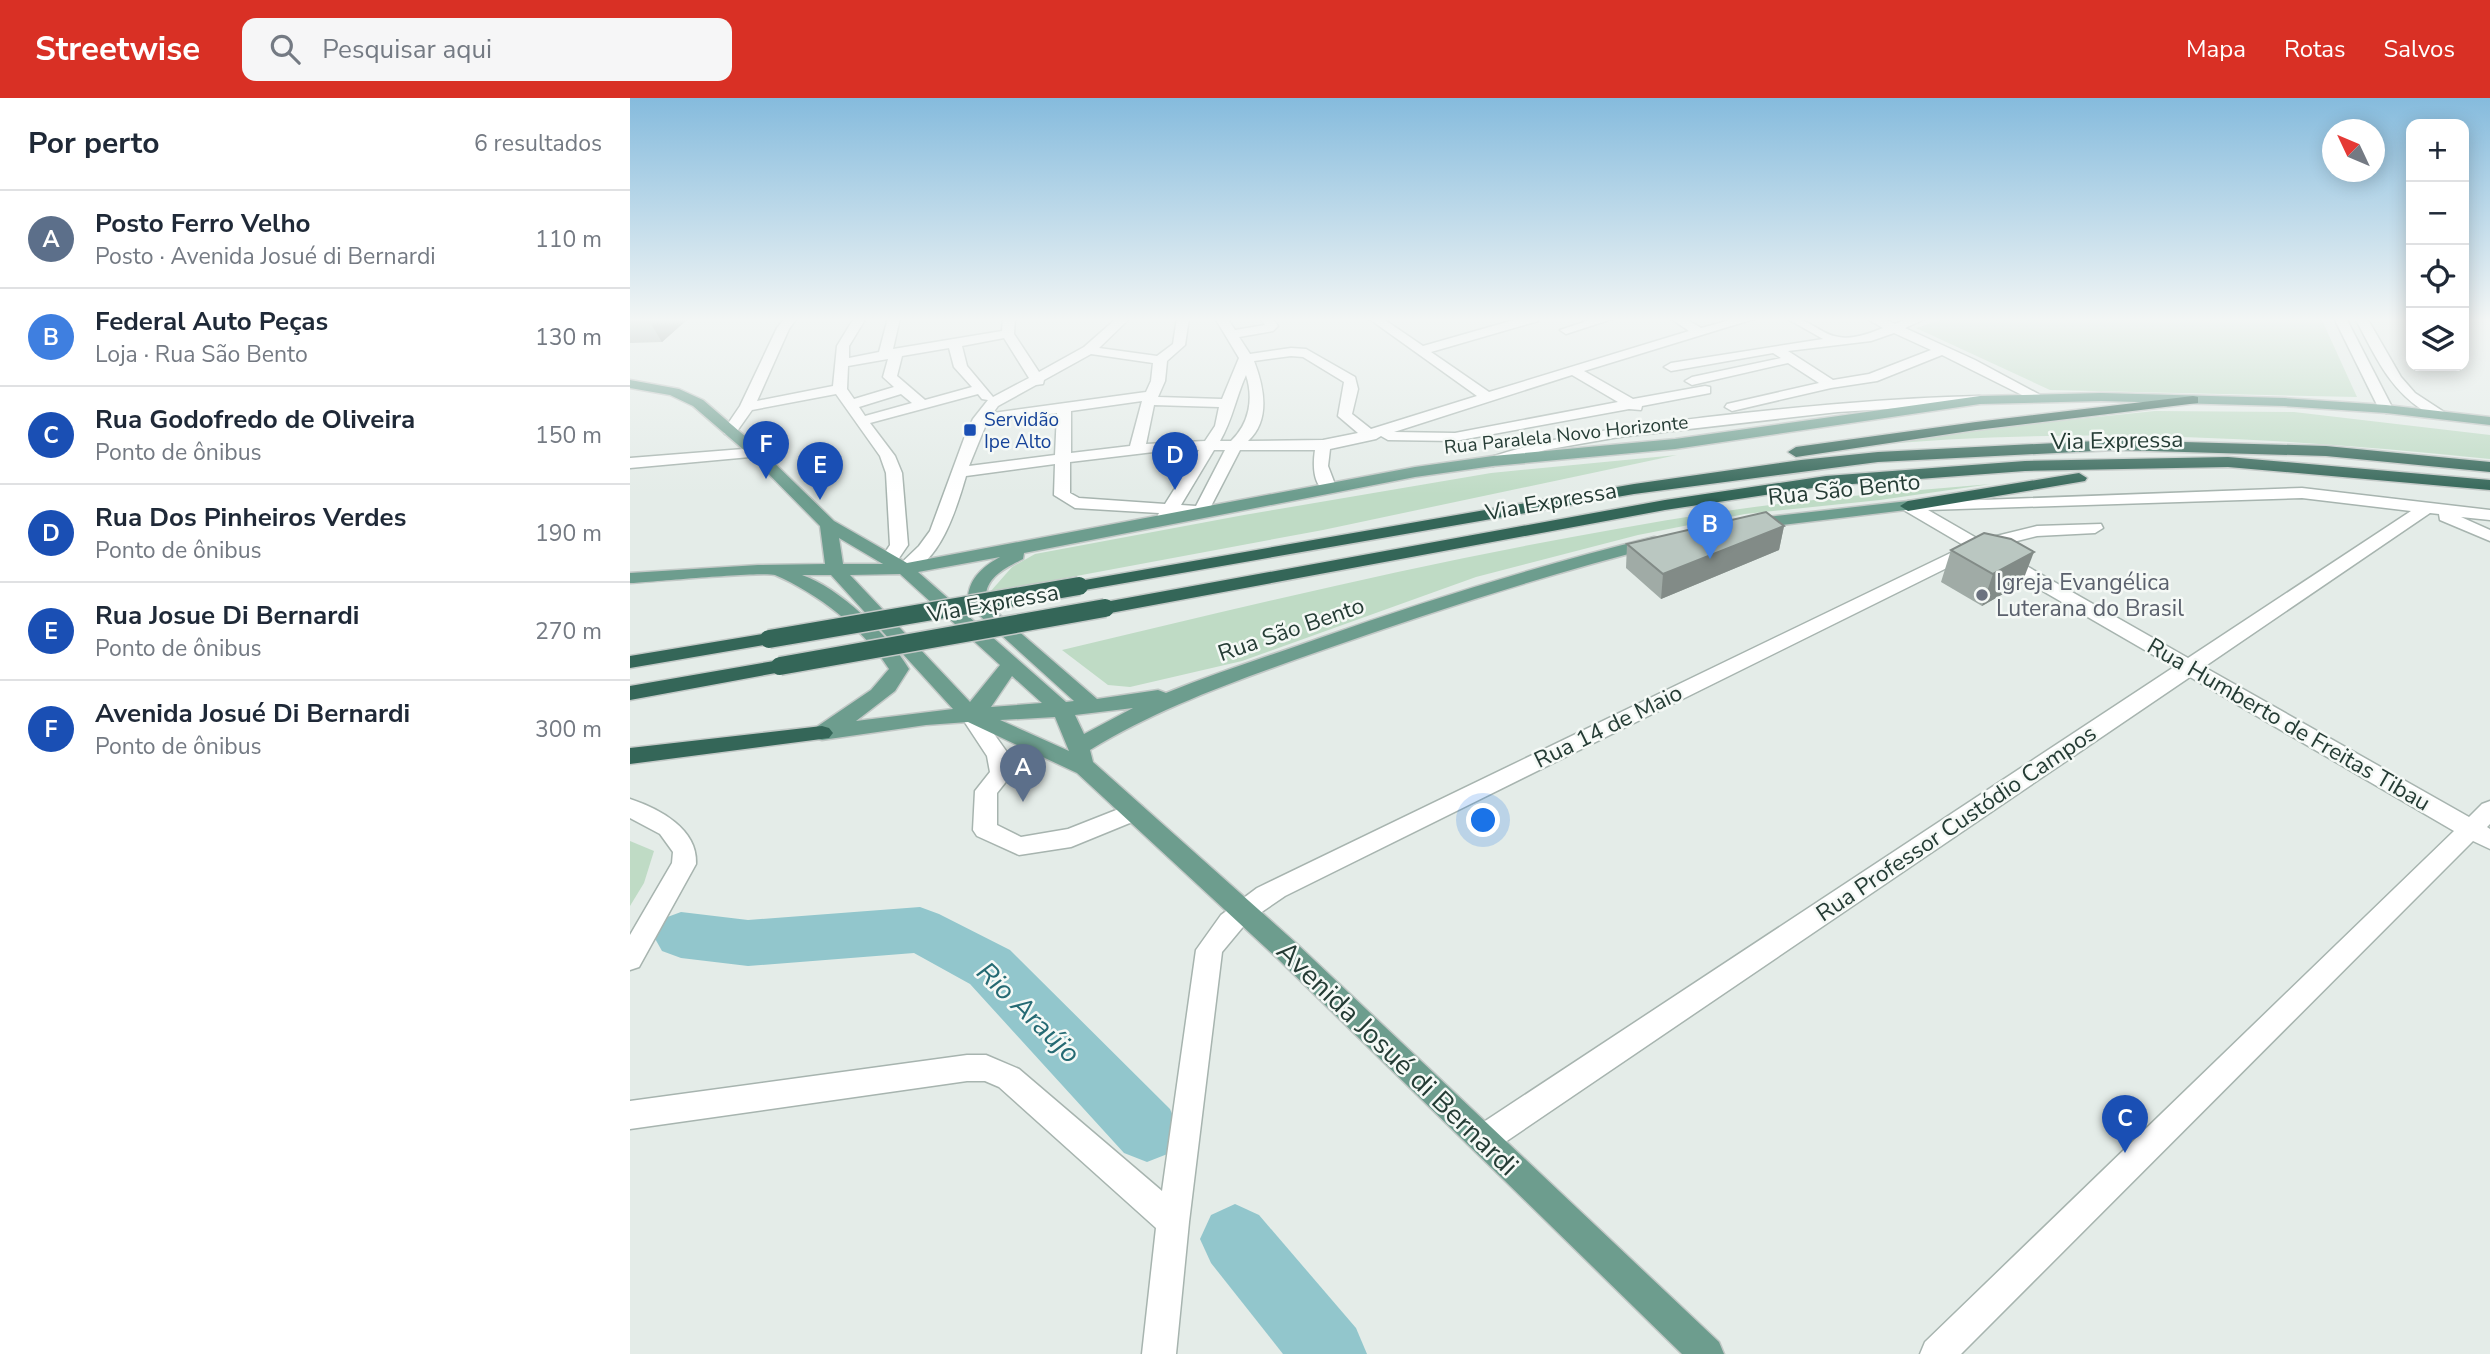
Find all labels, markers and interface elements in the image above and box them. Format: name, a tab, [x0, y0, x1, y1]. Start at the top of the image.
search box	[242, 18, 732, 81]
text: Streetwise	[35, 27, 200, 72]
icon: search	[266, 30, 304, 68]
text: Pesquisar aqui	[322, 32, 492, 67]
text: Mapa	[2186, 33, 2246, 65]
text: Rotas	[2284, 33, 2346, 65]
text: Salvos	[2384, 33, 2455, 65]
north arrow	[2322, 119, 2385, 182]
map controls	[2406, 119, 2469, 371]
button: +	[2406, 119, 2469, 182]
text: Por perto	[28, 123, 159, 164]
text: 6 resultados	[474, 128, 602, 159]
button: −	[2406, 182, 2469, 245]
text: Posto Ferro Velho	[95, 206, 311, 241]
text: A	[42, 224, 60, 255]
text: 110 m	[535, 224, 602, 255]
text: Posto · Avenida Josué di Bernardi	[95, 241, 436, 272]
button: locate	[2406, 245, 2469, 308]
text: Federal Auto Peças	[95, 304, 328, 339]
button: layers	[2406, 308, 2469, 371]
text: B	[43, 322, 59, 353]
text: 130 m	[535, 322, 602, 353]
text: Loja · Rua São Bento	[95, 339, 308, 370]
text: Rua Godofredo de Oliveira	[95, 402, 415, 437]
place label: Servidão Ipe Alto	[984, 407, 1059, 455]
street label: Rua Paralela Novo Horizonte	[1443, 409, 1689, 461]
text: C	[43, 420, 59, 451]
text: 150 m	[535, 420, 602, 451]
pin: F	[743, 421, 789, 479]
marker: Servidão Ipe Alto	[962, 422, 978, 438]
street label: Via Expressa	[2049, 424, 2184, 457]
pin: D	[1152, 432, 1198, 490]
text: Ponto de ônibus	[95, 437, 262, 468]
pin: E	[797, 442, 843, 500]
street label: Rua São Bento	[1766, 466, 1922, 513]
street label: Via Expressa	[1482, 475, 1619, 528]
text: Rua Dos Pinheiros Verdes	[95, 500, 406, 535]
pin: B	[1687, 501, 1733, 559]
text: D	[42, 518, 60, 549]
text: 190 m	[535, 518, 602, 549]
text: Ponto de ônibus	[95, 535, 262, 566]
place label: Igreja Evangélica Luterana do Brasil	[1996, 567, 2184, 624]
street label: Via Expressa	[924, 577, 1061, 630]
marker: Igreja Evangélica Luterana do Brasil	[1974, 587, 1990, 603]
street label: Rua São Bento	[1214, 590, 1369, 669]
text: Rua Josue Di Bernardi	[95, 598, 359, 633]
text: E	[44, 616, 58, 647]
text: 270 m	[535, 616, 602, 647]
street label: Rua Humberto de Freitas Tibau	[2142, 630, 2436, 818]
text: Ponto de ônibus	[95, 633, 262, 664]
street label: Rua 14 de Maio	[1529, 677, 1688, 776]
text: Avenida Josué Di Bernardi	[95, 696, 410, 731]
text: F	[45, 714, 57, 745]
text: 300 m	[535, 714, 602, 745]
street label: Rua Professor Custódio Campos	[1810, 718, 2102, 929]
text: Ponto de ônibus	[95, 731, 262, 762]
pin: A	[1000, 744, 1046, 802]
your location	[1466, 803, 1500, 837]
street label: Avenida Josué di Bernardi	[1268, 933, 1527, 1184]
water label: Rio Araújo	[968, 954, 1089, 1072]
pin: C	[2102, 1095, 2148, 1153]

